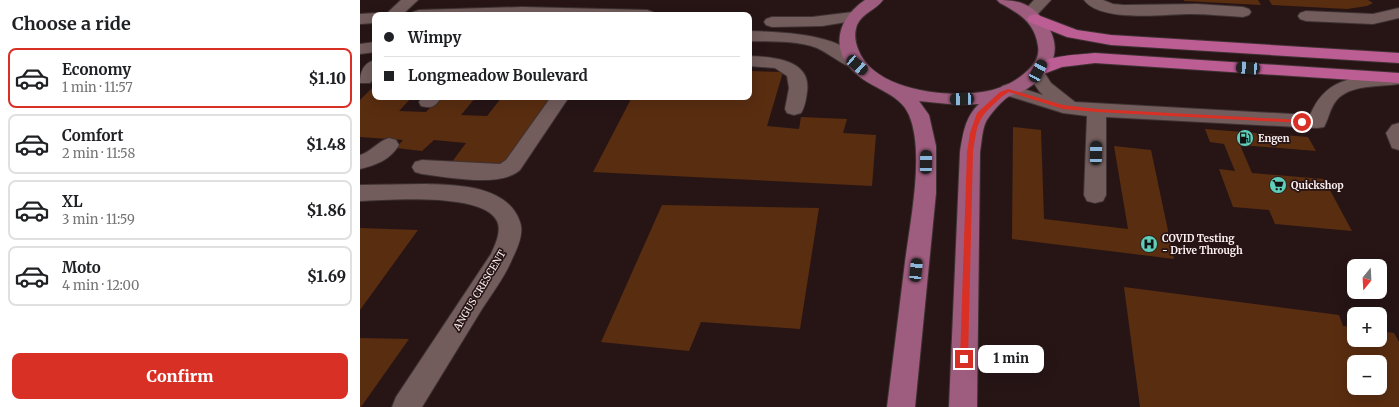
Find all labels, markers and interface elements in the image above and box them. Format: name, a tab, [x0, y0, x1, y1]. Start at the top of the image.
text: Choose a ride	[12, 12, 131, 35]
text: Wimpy	[408, 28, 461, 47]
car	[844, 53, 870, 77]
car	[1027, 58, 1049, 84]
icon: car	[14, 60, 50, 96]
text: Economy	[62, 60, 131, 79]
car	[1236, 61, 1260, 75]
text: Longmeadow Boulevard	[408, 66, 588, 85]
text: $1.10	[309, 69, 346, 88]
text: 1 min · 11:57	[62, 79, 133, 96]
car	[950, 93, 974, 105]
route start	[1293, 113, 1311, 131]
icon: car	[14, 126, 50, 162]
text: Comfort	[62, 126, 123, 145]
fuel station icon: Engen	[1235, 128, 1255, 148]
place label: Engen	[1258, 132, 1290, 145]
text: $1.48	[306, 135, 346, 154]
car	[1090, 141, 1102, 165]
text: 2 min · 11:58	[62, 145, 135, 162]
car	[920, 150, 932, 174]
supermarket icon: Quickshop	[1268, 175, 1288, 195]
place label: Quickshop	[1291, 179, 1344, 192]
icon: car	[14, 192, 50, 228]
text: XL	[62, 192, 83, 211]
text: $1.86	[306, 201, 346, 220]
text: 3 min · 11:59	[62, 211, 135, 228]
place label: COVID Testing - Drive Through	[1162, 232, 1243, 257]
hospital icon: COVID Testing - Drive Through	[1139, 234, 1159, 254]
street label: ANGUS CRESCENT	[450, 248, 509, 334]
car	[909, 257, 923, 283]
icon: car	[14, 258, 50, 294]
text: Moto	[62, 258, 101, 277]
north arrow	[1347, 259, 1387, 299]
map controls	[1347, 259, 1387, 395]
text: $1.69	[307, 267, 346, 286]
text: 4 min · 12:00	[62, 277, 139, 294]
button: +	[1347, 307, 1387, 347]
callout: 1 min	[978, 345, 1044, 373]
route end	[955, 350, 973, 368]
text: 1 min	[993, 350, 1029, 367]
button: Confirm	[12, 353, 348, 399]
button: −	[1347, 355, 1387, 395]

